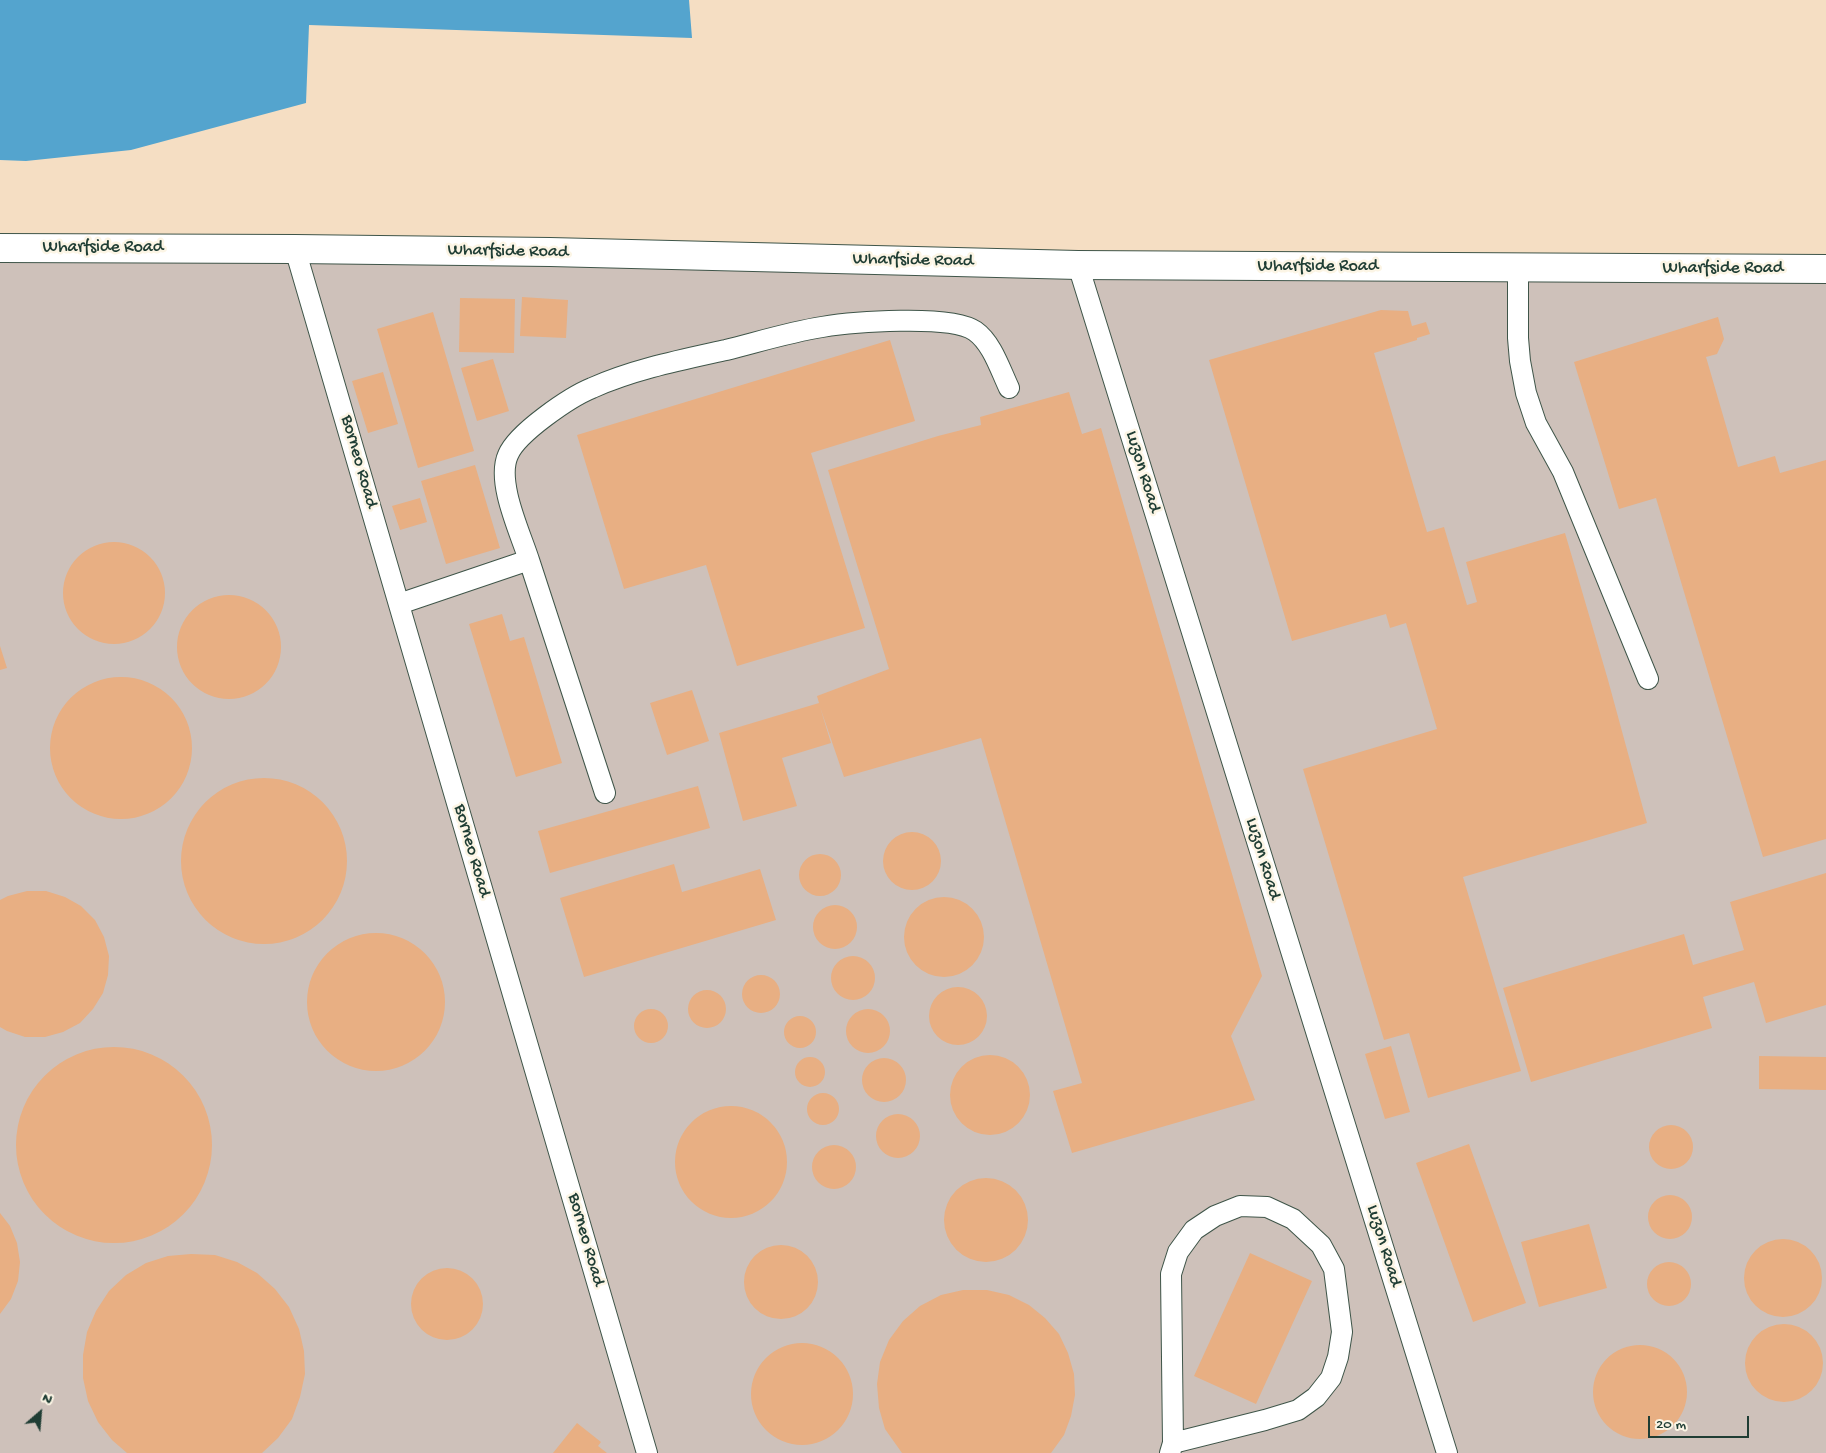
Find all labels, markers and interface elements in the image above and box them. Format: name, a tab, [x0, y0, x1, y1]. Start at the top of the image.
street label: Wharfside Road	[43, 237, 163, 259]
street label: Wharfside Road	[447, 240, 569, 264]
street label: Wharfside Road	[852, 249, 974, 273]
street label: Wharfside Road	[1258, 256, 1378, 278]
street label: Wharfside Road	[1663, 258, 1783, 280]
street label: Borneo Road	[334, 413, 382, 511]
street label: Luzon Road	[1119, 428, 1165, 516]
street label: Borneo Road	[447, 802, 495, 900]
street label: Luzon Road	[1239, 815, 1285, 903]
street label: Borneo Road	[561, 1191, 609, 1289]
street label: Luzon Road	[1360, 1202, 1406, 1290]
north arrow	[15, 1388, 65, 1438]
text: N	[39, 1390, 55, 1409]
scale bar	[1651, 1406, 1752, 1438]
text: 20 m	[1656, 1416, 1686, 1434]

